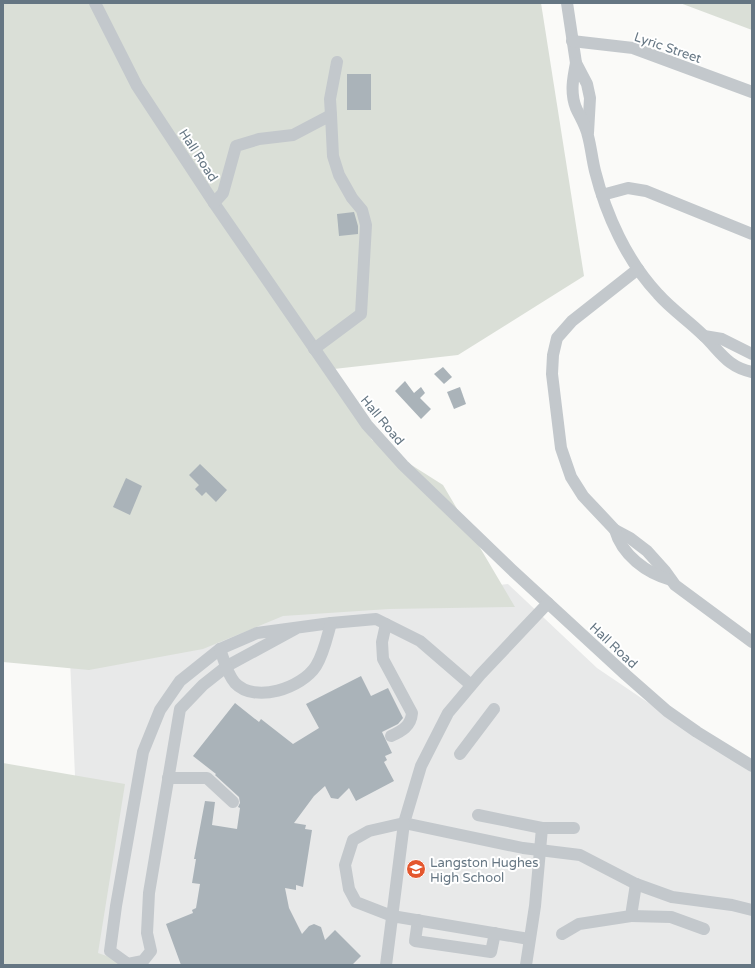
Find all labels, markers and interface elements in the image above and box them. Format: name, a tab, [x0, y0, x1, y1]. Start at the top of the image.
street label: Lyric Street	[632, 29, 703, 67]
street label: Hall Road	[175, 126, 221, 185]
street label: Hall Road	[357, 393, 408, 449]
street label: Hall Road	[586, 620, 641, 672]
place label: Langston Hughes High School	[430, 855, 538, 886]
school or university icon: Langston Hughes High School	[405, 858, 427, 880]

